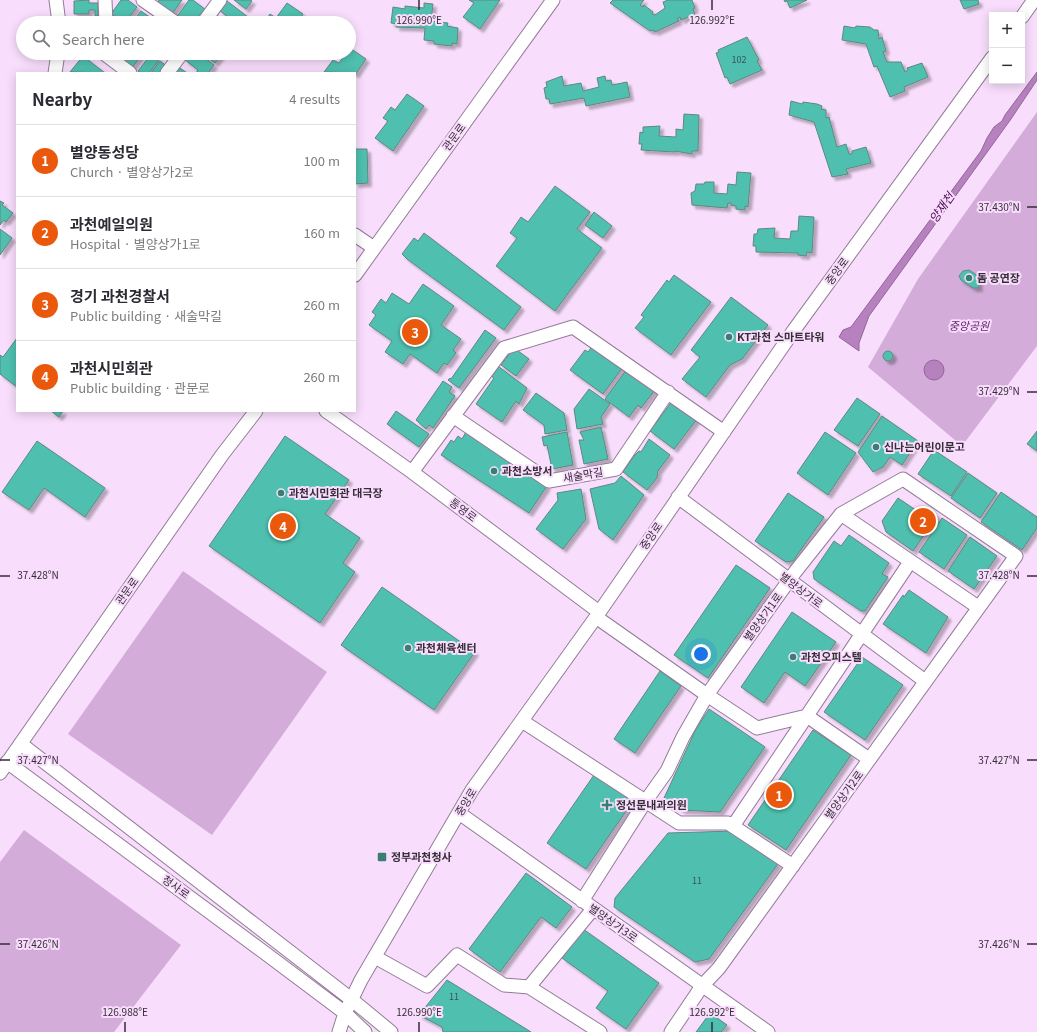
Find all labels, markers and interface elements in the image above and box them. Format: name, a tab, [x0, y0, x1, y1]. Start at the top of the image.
text: 126.990°E	[396, 12, 442, 27]
text: 126.992°E	[689, 12, 735, 27]
map controls	[989, 12, 1025, 84]
button: +	[989, 12, 1025, 48]
search box	[16, 16, 356, 60]
icon: search	[30, 27, 52, 49]
text: Search here	[62, 28, 144, 49]
button: −	[989, 48, 1025, 84]
house number: 102	[732, 53, 747, 66]
text: Nearby	[32, 86, 92, 111]
text: 4 results	[289, 89, 340, 108]
street label: 관문로	[438, 119, 469, 153]
text: 별양동성당	[70, 141, 139, 162]
text: 1	[41, 151, 49, 170]
text: 100 m	[303, 151, 340, 170]
text: Church · 별양상가2로	[70, 162, 194, 181]
water label: 양재천	[924, 187, 958, 226]
text: 37.430°N	[978, 199, 1020, 214]
text: 과천예일의원	[70, 213, 153, 234]
text: 2	[41, 223, 49, 242]
text: 160 m	[303, 223, 340, 242]
text: Hospital · 별양상가1로	[70, 234, 201, 253]
street label: 중앙로	[821, 253, 852, 287]
place label: 돔 공연장	[977, 269, 1020, 285]
marker: 돔 공연장	[964, 273, 974, 283]
text: 경기 과천경찰서	[70, 285, 170, 306]
text: 3	[41, 295, 49, 314]
text: 260 m	[303, 295, 340, 314]
text: Public building · 새술막길	[70, 306, 222, 325]
pin: 3	[402, 317, 428, 347]
park label: 중앙공원	[949, 317, 990, 333]
place label: KT과천 스마트타워	[737, 328, 824, 344]
marker: KT과천 스마트타워	[724, 332, 734, 342]
text: 과천시민회관	[70, 357, 153, 378]
text: 4	[41, 367, 49, 386]
text: 260 m	[303, 367, 340, 386]
text: Public building · 관문로	[70, 378, 210, 397]
text: 37.429°N	[978, 383, 1020, 398]
place label: 신나는어린이문고	[884, 438, 965, 454]
marker: 신나는어린이문고	[871, 442, 881, 452]
place label: 과천소방서	[502, 462, 553, 478]
street label: 새술막길	[562, 463, 604, 485]
marker: 과천소방서	[489, 466, 499, 476]
place label: 과천시민회관 대극장	[289, 484, 383, 500]
marker: 과천시민회관 대극장	[276, 488, 286, 498]
street label: 통영로	[447, 494, 481, 525]
pin: 2	[910, 506, 936, 536]
pin: 4	[270, 511, 296, 541]
street label: 중앙로	[635, 518, 665, 553]
text: 37.428°N	[17, 567, 59, 582]
text: 37.428°N	[978, 567, 1020, 582]
street label: 별양상가로	[777, 568, 827, 611]
street label: 관문로	[111, 573, 141, 607]
street label: 별양상가1로	[739, 589, 785, 644]
place label: 과천체육센터	[416, 639, 477, 655]
marker: 과천체육센터	[403, 643, 413, 653]
your location	[691, 644, 711, 664]
place label: 과천오피스텔	[801, 648, 862, 664]
marker: 과천오피스텔	[788, 652, 798, 662]
text: 37.427°N	[17, 752, 59, 767]
text: 37.427°N	[978, 752, 1020, 767]
street label: 별양상가2로	[820, 767, 866, 822]
pin: 1	[766, 780, 792, 810]
street label: 중앙로	[450, 784, 480, 819]
place label: 정선문내과의원	[616, 796, 687, 812]
marker: 정선문내과의원	[601, 799, 613, 811]
place label: 정부과천청사	[391, 848, 452, 864]
marker: 정부과천청사	[376, 851, 388, 863]
street label: 청사로	[160, 871, 194, 902]
house number: 11	[692, 874, 702, 887]
street label: 별양상가3로	[586, 899, 641, 945]
text: 37.426°N	[17, 936, 59, 951]
text: 37.426°N	[978, 936, 1020, 951]
house number: 11	[449, 990, 459, 1003]
text: 126.988°E	[102, 1004, 148, 1019]
text: 126.990°E	[396, 1004, 442, 1019]
text: 126.992°E	[689, 1004, 735, 1019]

